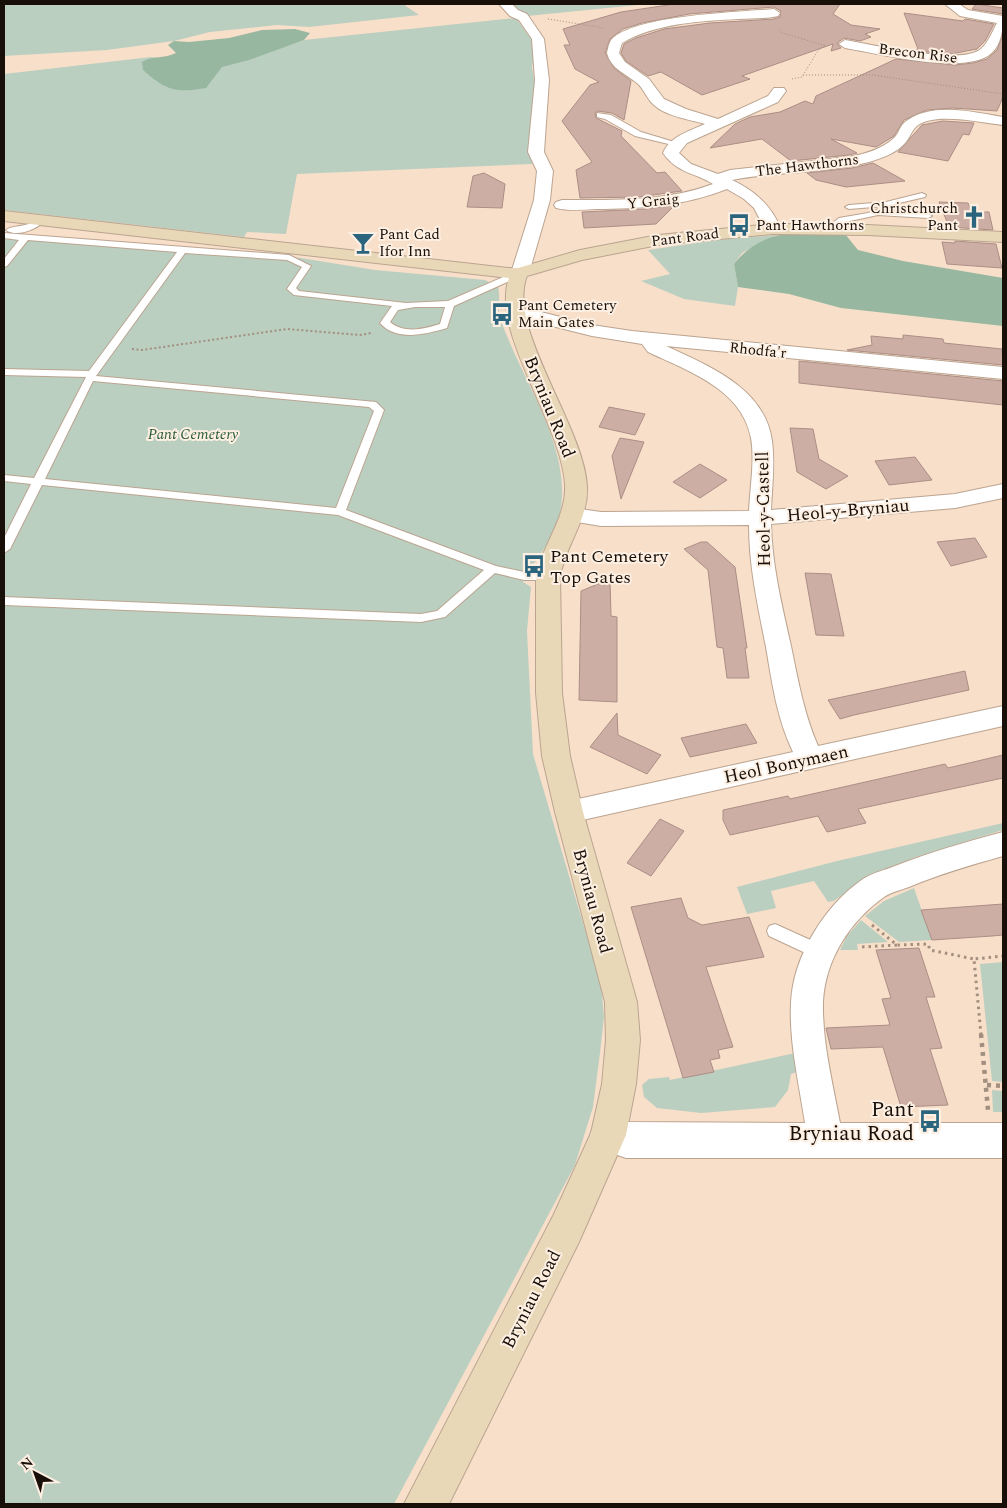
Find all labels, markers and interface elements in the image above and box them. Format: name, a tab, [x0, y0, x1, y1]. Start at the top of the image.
street label: Brecon Rise	[877, 37, 959, 70]
street label: The Hawthorns	[754, 148, 860, 183]
street label: Y Graig	[626, 187, 680, 216]
place label: Christchurch Pant	[870, 197, 958, 237]
church icon: Christchurch Pant	[961, 204, 987, 230]
bus stop icon: Pant Hawthorns	[726, 212, 752, 238]
place label: Pant Hawthorns	[756, 214, 864, 237]
street label: Pant Road	[650, 222, 720, 253]
place label: Pant Cad Ifor Inn	[379, 223, 440, 263]
bar icon: Pant Cad Ifor Inn	[350, 230, 376, 256]
place label: Pant Cemetery Main Gates	[518, 294, 617, 334]
bus stop icon: Pant Cemetery Main Gates	[489, 301, 515, 327]
street label: Rhodfa'r	[728, 336, 788, 365]
street label: Bryniau Road	[517, 352, 582, 462]
park label: Pant Cemetery	[148, 423, 239, 446]
street label: Heol-y-Castell	[749, 451, 778, 567]
street label: Heol-y-Bryniau	[786, 492, 910, 529]
place label: Pant Cemetery Top Gates	[550, 543, 669, 591]
bus stop icon: Pant Cemetery Top Gates	[521, 553, 547, 579]
street label: Heol Bonymaen	[721, 738, 851, 791]
street label: Bryniau Road	[566, 846, 619, 957]
place label: Pant Bryniau Road	[788, 1094, 914, 1150]
bus stop icon: Pant Bryniau Road	[917, 1108, 943, 1134]
street label: Bryniau Road	[495, 1245, 568, 1353]
north arrow	[10, 1448, 60, 1498]
text: N	[16, 1452, 38, 1475]

